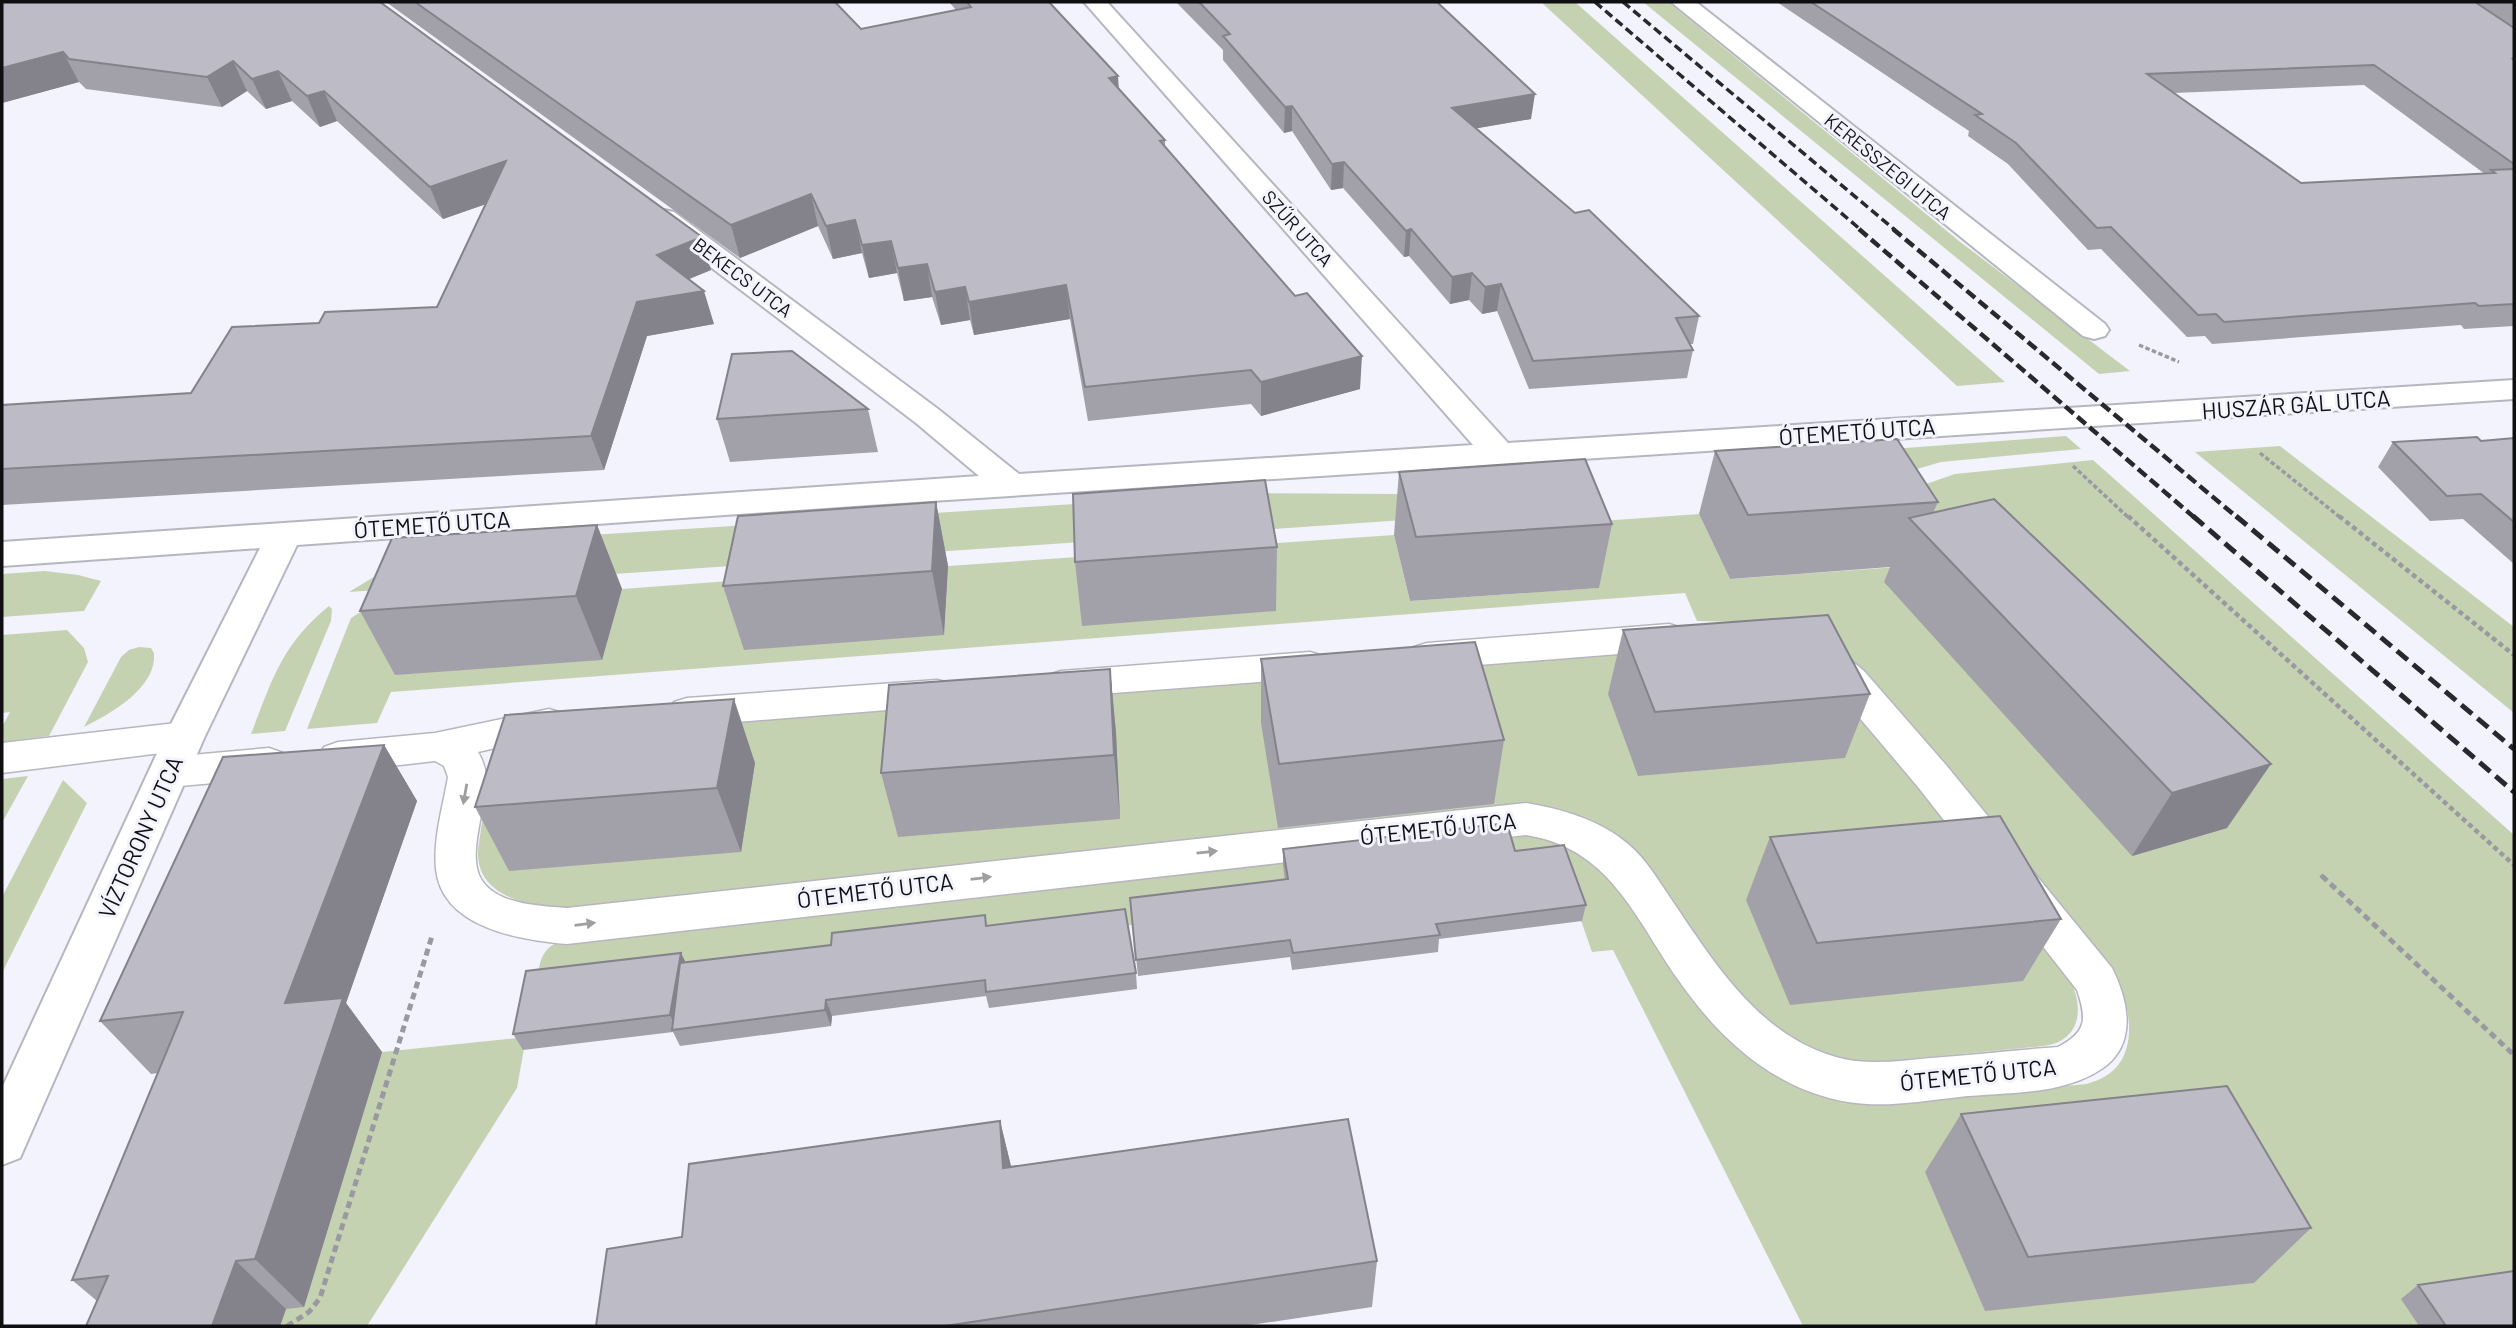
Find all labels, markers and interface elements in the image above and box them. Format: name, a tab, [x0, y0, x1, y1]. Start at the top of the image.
street label: KERESSZEGI UTCA	[1820, 108, 1956, 224]
street label: SZŰR UTCA	[1258, 185, 1338, 271]
street label: BEKECS UTCA	[689, 232, 797, 322]
street label: HUSZÁR GÁL UTCA	[2201, 383, 2391, 425]
street label: ÓTEMETŐ UTCA	[1778, 412, 1936, 450]
street label: ÓTEMETŐ UTCA	[353, 505, 511, 543]
street label: VÍZTORONY UTCA	[92, 751, 188, 923]
one-way arrow	[460, 784, 471, 806]
street label: ÓTEMETŐ UTCA	[1358, 806, 1518, 850]
one-way arrow	[1197, 847, 1219, 858]
street label: ÓTEMETŐ UTCA	[795, 867, 955, 913]
one-way arrow	[971, 873, 993, 884]
one-way arrow	[574, 918, 596, 929]
street label: ÓTEMETŐ UTCA	[1898, 1052, 2058, 1096]

